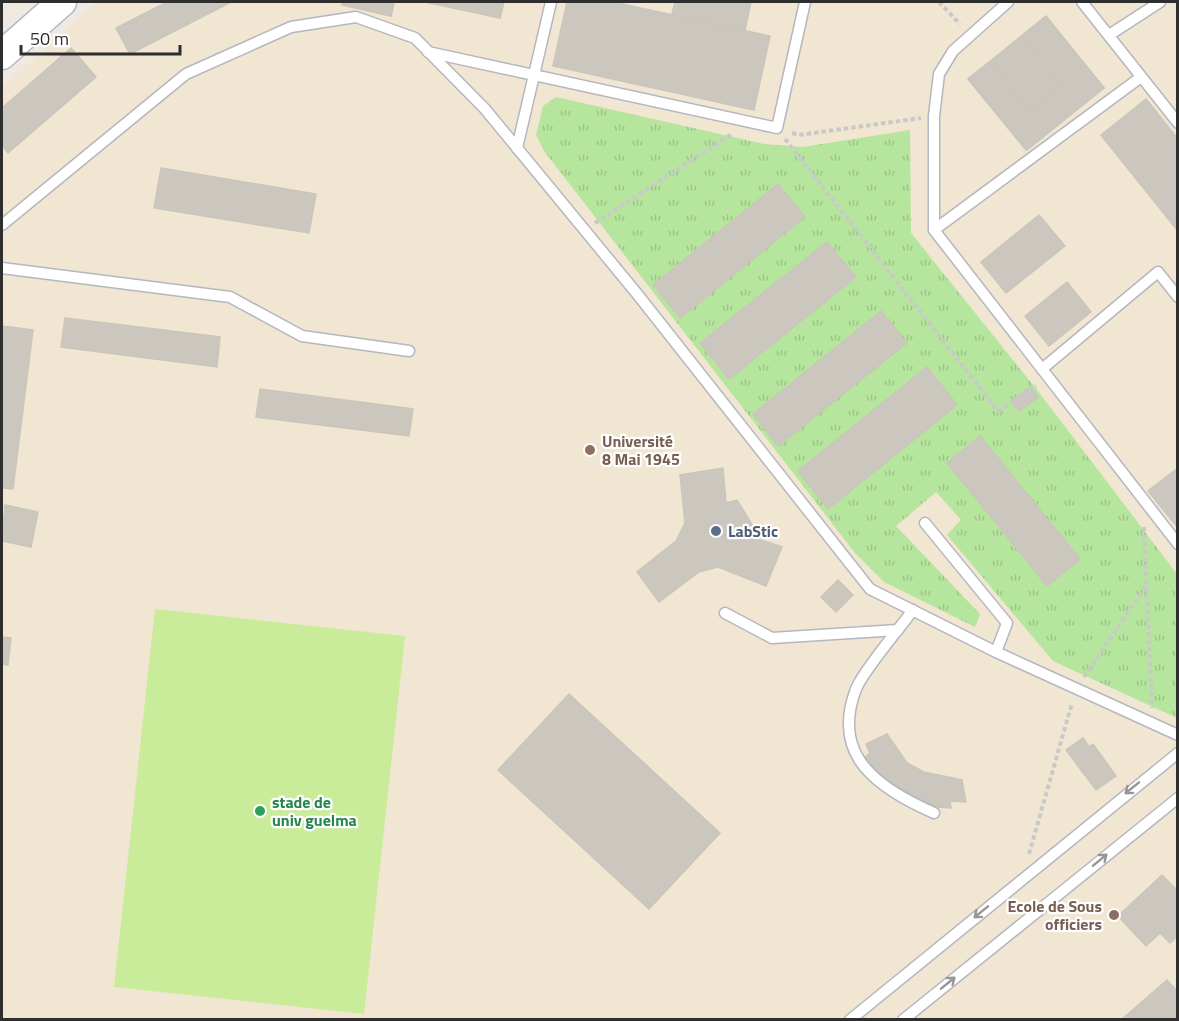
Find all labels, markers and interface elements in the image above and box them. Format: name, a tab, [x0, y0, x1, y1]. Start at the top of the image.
scale bar	[21, 18, 180, 56]
text: 50 m	[30, 25, 69, 52]
place label: Université 8 Mai 1945	[602, 429, 680, 471]
marker: Université 8 Mai 1945	[583, 443, 597, 457]
place label: LabStic	[728, 519, 778, 543]
marker: LabStic	[709, 524, 723, 538]
one-way arrow	[1124, 782, 1140, 795]
place label: stade de univ guelma	[272, 790, 357, 832]
marker: stade de univ guelma	[253, 804, 267, 818]
one-way arrow	[1092, 854, 1108, 867]
place label: Ecole de Sous officiers	[1008, 894, 1102, 936]
one-way arrow	[974, 905, 989, 919]
marker: Ecole de Sous officiers	[1107, 908, 1121, 922]
one-way arrow	[940, 976, 956, 989]

